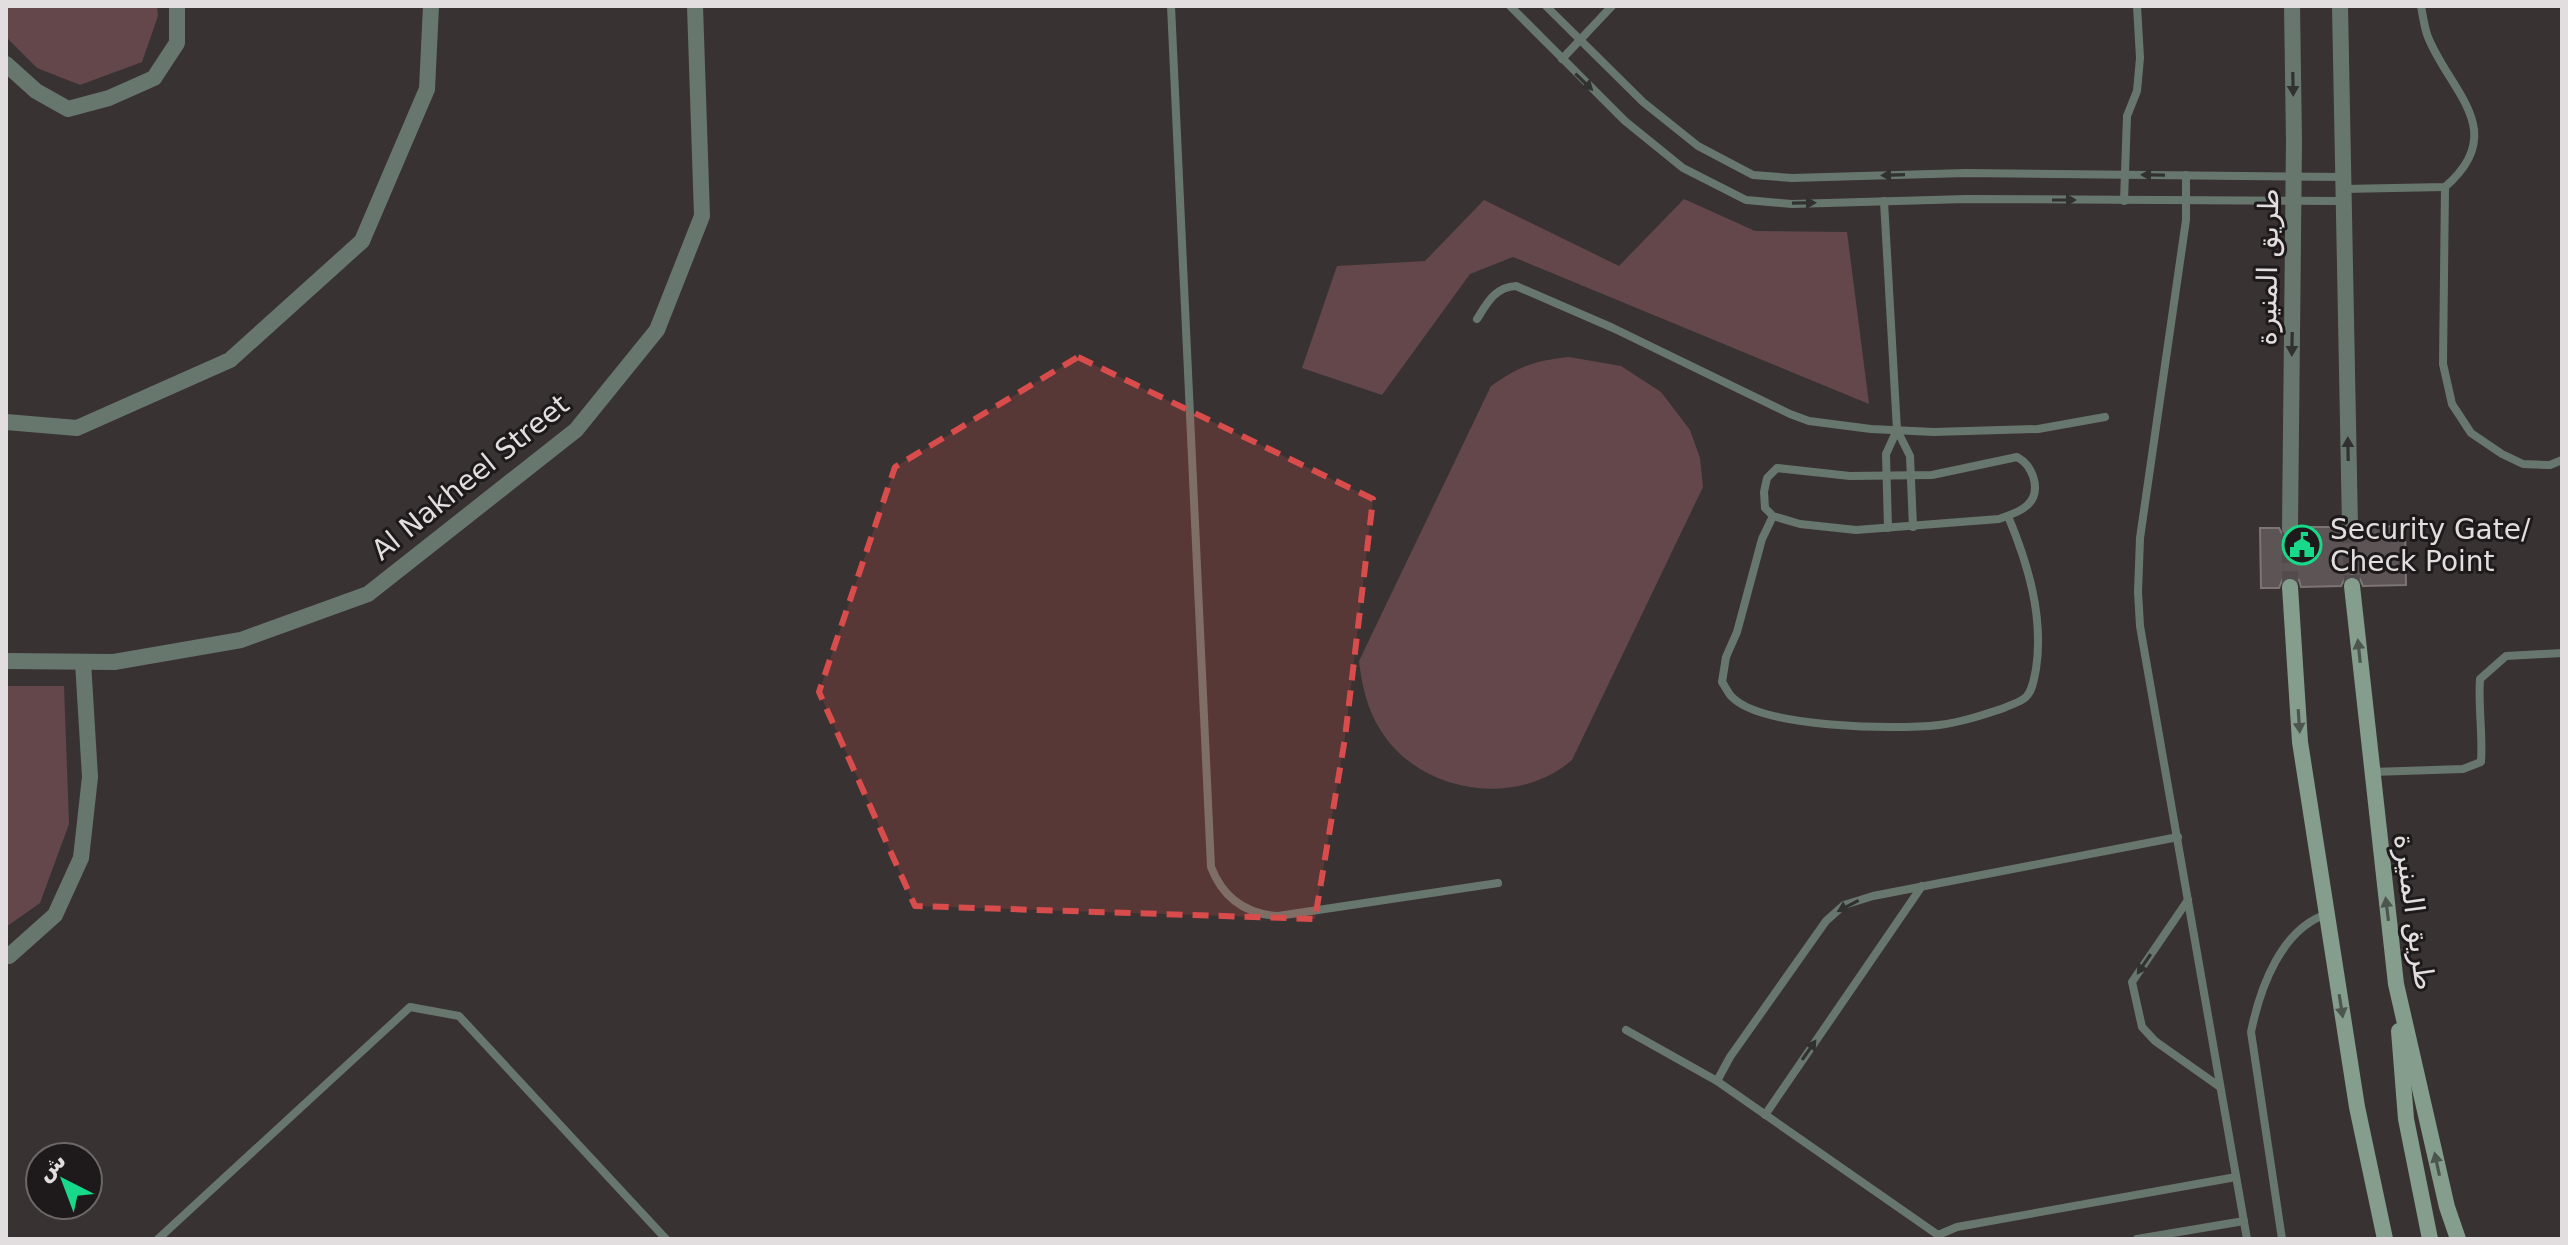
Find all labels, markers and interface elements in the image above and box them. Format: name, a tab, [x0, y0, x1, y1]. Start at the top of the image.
one-way arrow	[1574, 72, 1593, 90]
one-way arrow	[2287, 72, 2300, 97]
one-way arrow	[1880, 169, 1905, 181]
one-way arrow	[2140, 169, 2165, 181]
street label: طريق المنيرة	[2250, 188, 2285, 346]
one-way arrow	[2052, 194, 2077, 206]
one-way arrow	[1792, 197, 1817, 210]
one-way arrow	[2286, 332, 2298, 357]
street label: Al Nakheel Street	[365, 388, 576, 567]
one-way arrow	[2342, 436, 2355, 461]
place label: Security Gate/ Check Point	[2330, 513, 2531, 578]
public building icon: Security Gate/ Check Point	[2281, 524, 2323, 566]
one-way arrow	[2352, 638, 2365, 663]
one-way arrow	[2293, 709, 2306, 734]
street label: طريق المنيرة	[2387, 832, 2442, 992]
one-way arrow	[2380, 896, 2393, 921]
one-way arrow	[1836, 899, 1859, 913]
one-way arrow	[2137, 953, 2152, 974]
one-way arrow	[2336, 994, 2348, 1019]
one-way arrow	[1801, 1040, 1816, 1061]
north arrow	[24, 1141, 104, 1221]
text: ش	[31, 1147, 71, 1186]
one-way arrow	[2430, 1151, 2443, 1176]

